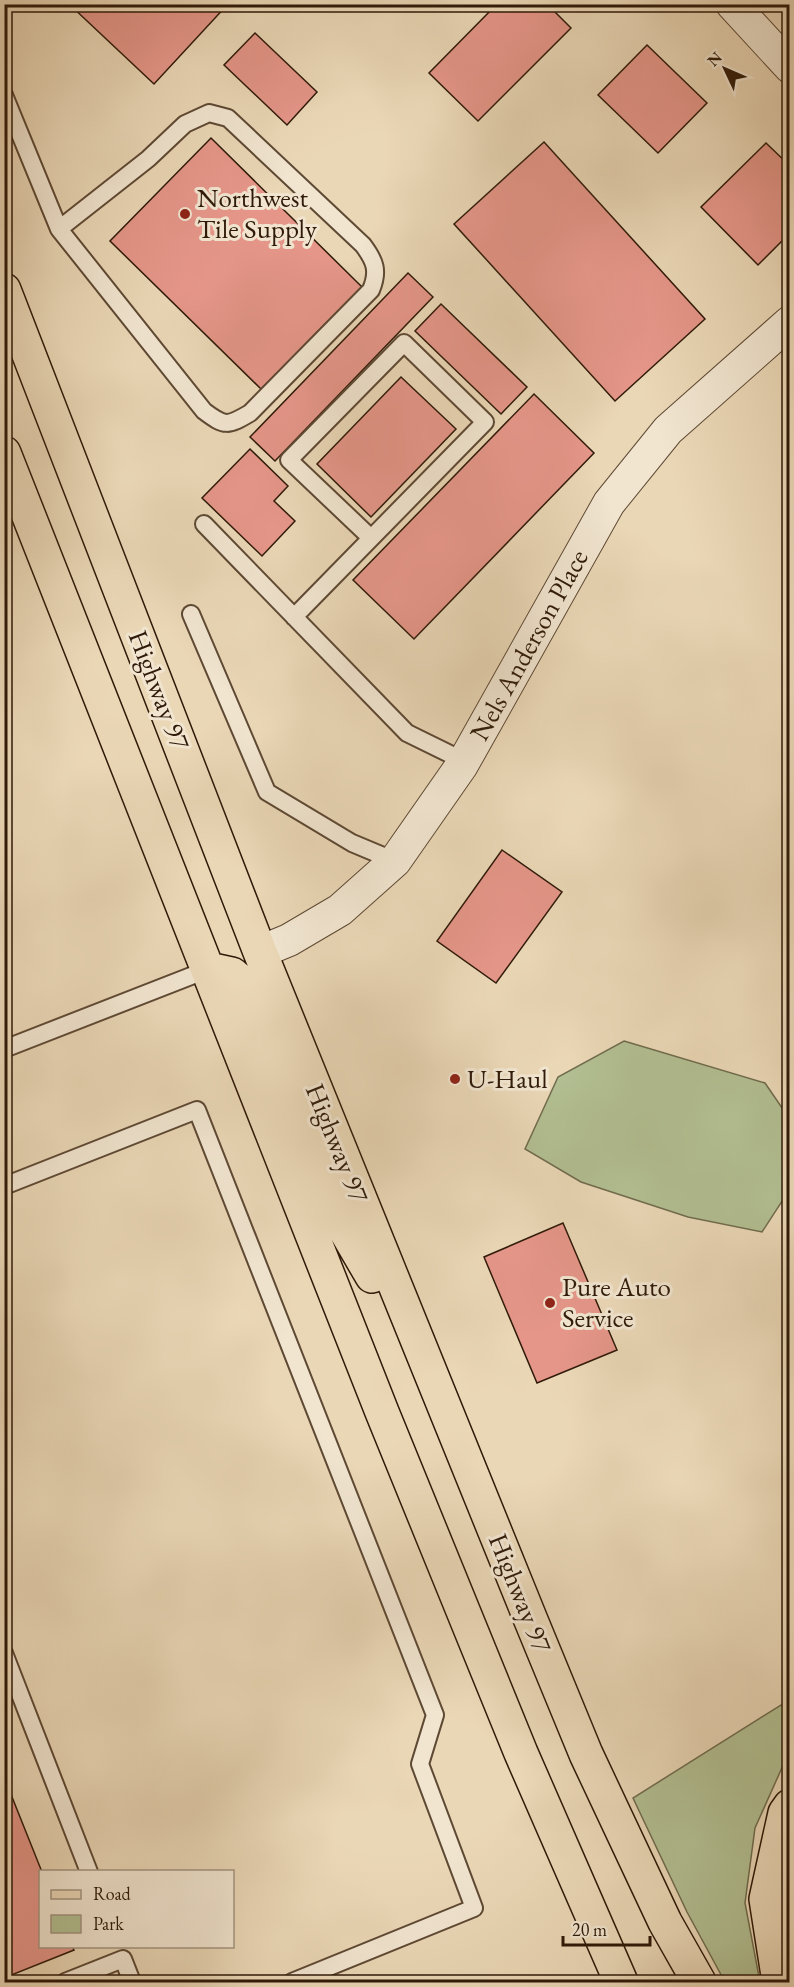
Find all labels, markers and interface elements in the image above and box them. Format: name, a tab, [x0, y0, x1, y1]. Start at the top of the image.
north arrow	[695, 39, 755, 99]
text: N	[703, 47, 727, 71]
place label: Northwest Tile Supply	[197, 180, 317, 246]
marker: Northwest Tile Supply	[178, 207, 192, 221]
street label: Nels Anderson Place	[461, 543, 596, 747]
street label: Highway 97	[121, 625, 199, 756]
place label: U-Haul	[467, 1061, 548, 1096]
marker: U-Haul	[448, 1072, 462, 1086]
street label: Highway 97	[298, 1078, 378, 1208]
place label: Pure Auto Service	[562, 1269, 671, 1335]
marker: Pure Auto Service	[543, 1296, 557, 1310]
street label: Highway 97	[481, 1528, 561, 1658]
legend	[39, 1870, 234, 1948]
text: Road	[93, 1882, 132, 1905]
scale bar	[563, 1909, 650, 1947]
text: Park	[93, 1912, 124, 1935]
text: 20 m	[572, 1918, 607, 1941]

